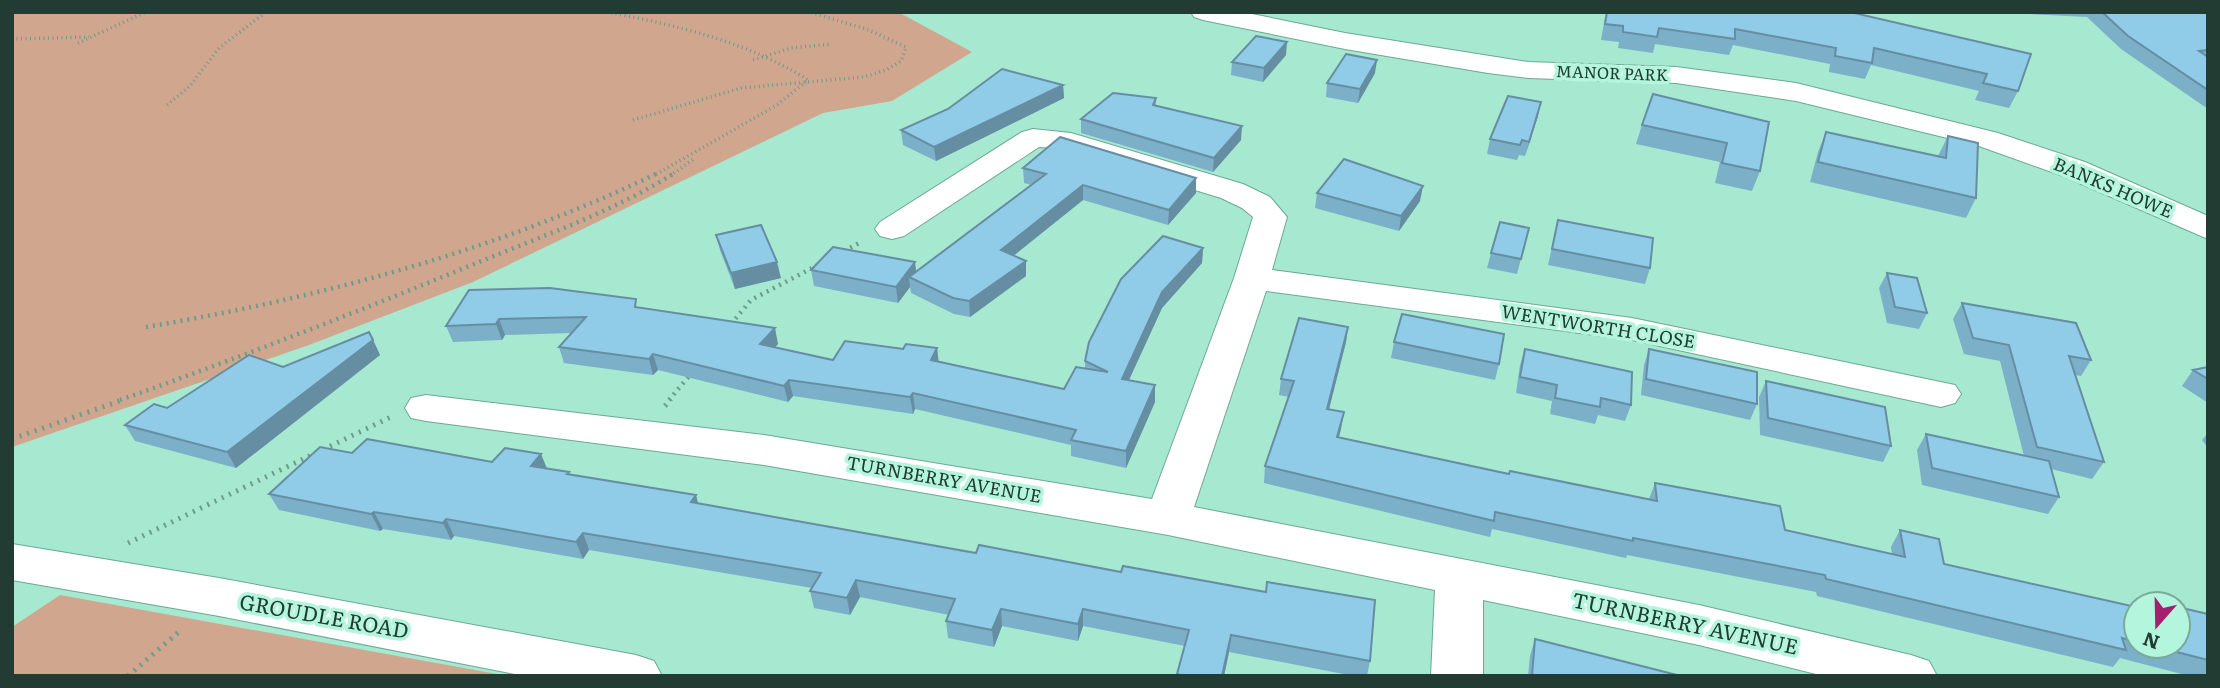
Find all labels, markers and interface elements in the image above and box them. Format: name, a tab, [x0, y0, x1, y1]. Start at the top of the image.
street label: MANOR PARK	[1556, 58, 1668, 86]
street label: BANKS HOWE	[2050, 149, 2177, 224]
street label: WENTWORTH CLOSE	[1499, 297, 1697, 354]
street label: TURNBERRY AVENUE	[845, 448, 1044, 509]
street label: TURNBERRY AVENUE	[1570, 582, 1801, 661]
street label: GROUDLE ROAD	[237, 584, 411, 645]
north arrow	[2122, 590, 2192, 660]
text: N	[2139, 626, 2163, 658]

